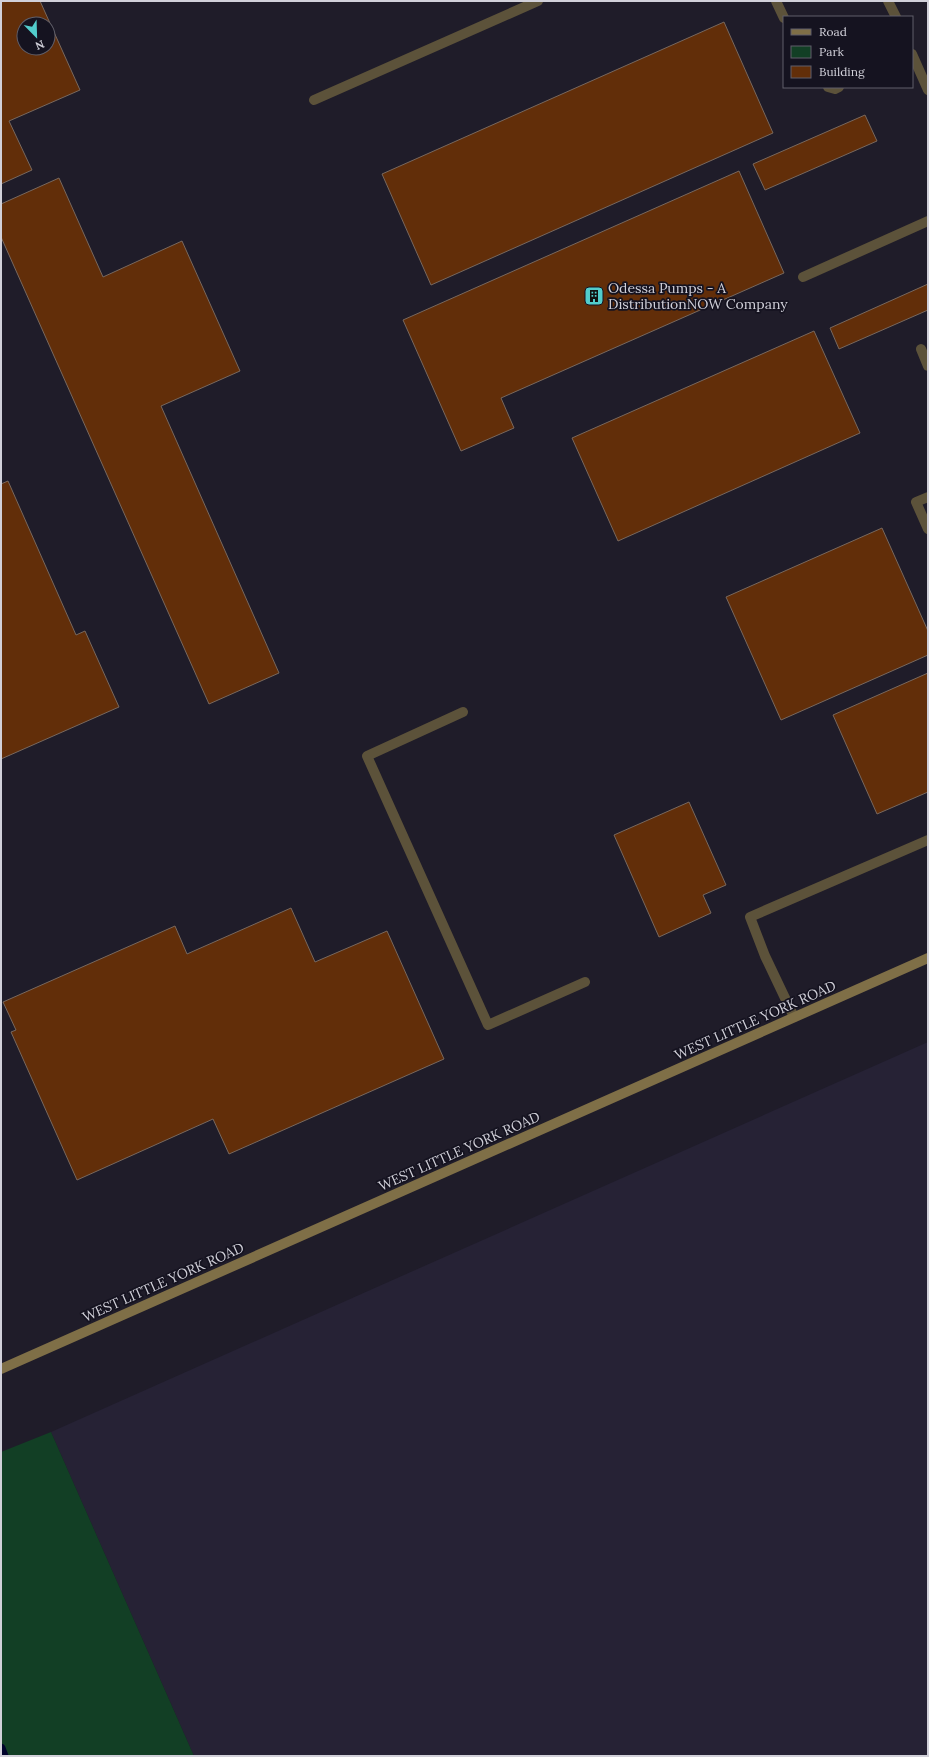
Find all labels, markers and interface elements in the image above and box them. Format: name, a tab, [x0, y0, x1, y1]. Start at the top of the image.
north arrow	[16, 16, 56, 56]
legend	[783, 16, 913, 88]
text: Road	[819, 24, 847, 39]
text: N	[33, 37, 47, 54]
text: Park	[819, 44, 845, 59]
text: Building	[819, 64, 865, 79]
place label: Odessa Pumps - A DistributionNOW Company	[608, 279, 788, 313]
building icon: Odessa Pumps - A DistributionNOW Company	[583, 285, 605, 307]
street label: WEST LITTLE YORK ROAD	[671, 976, 839, 1064]
street label: WEST LITTLE YORK ROAD	[375, 1107, 543, 1195]
street label: WEST LITTLE YORK ROAD	[79, 1238, 247, 1326]

